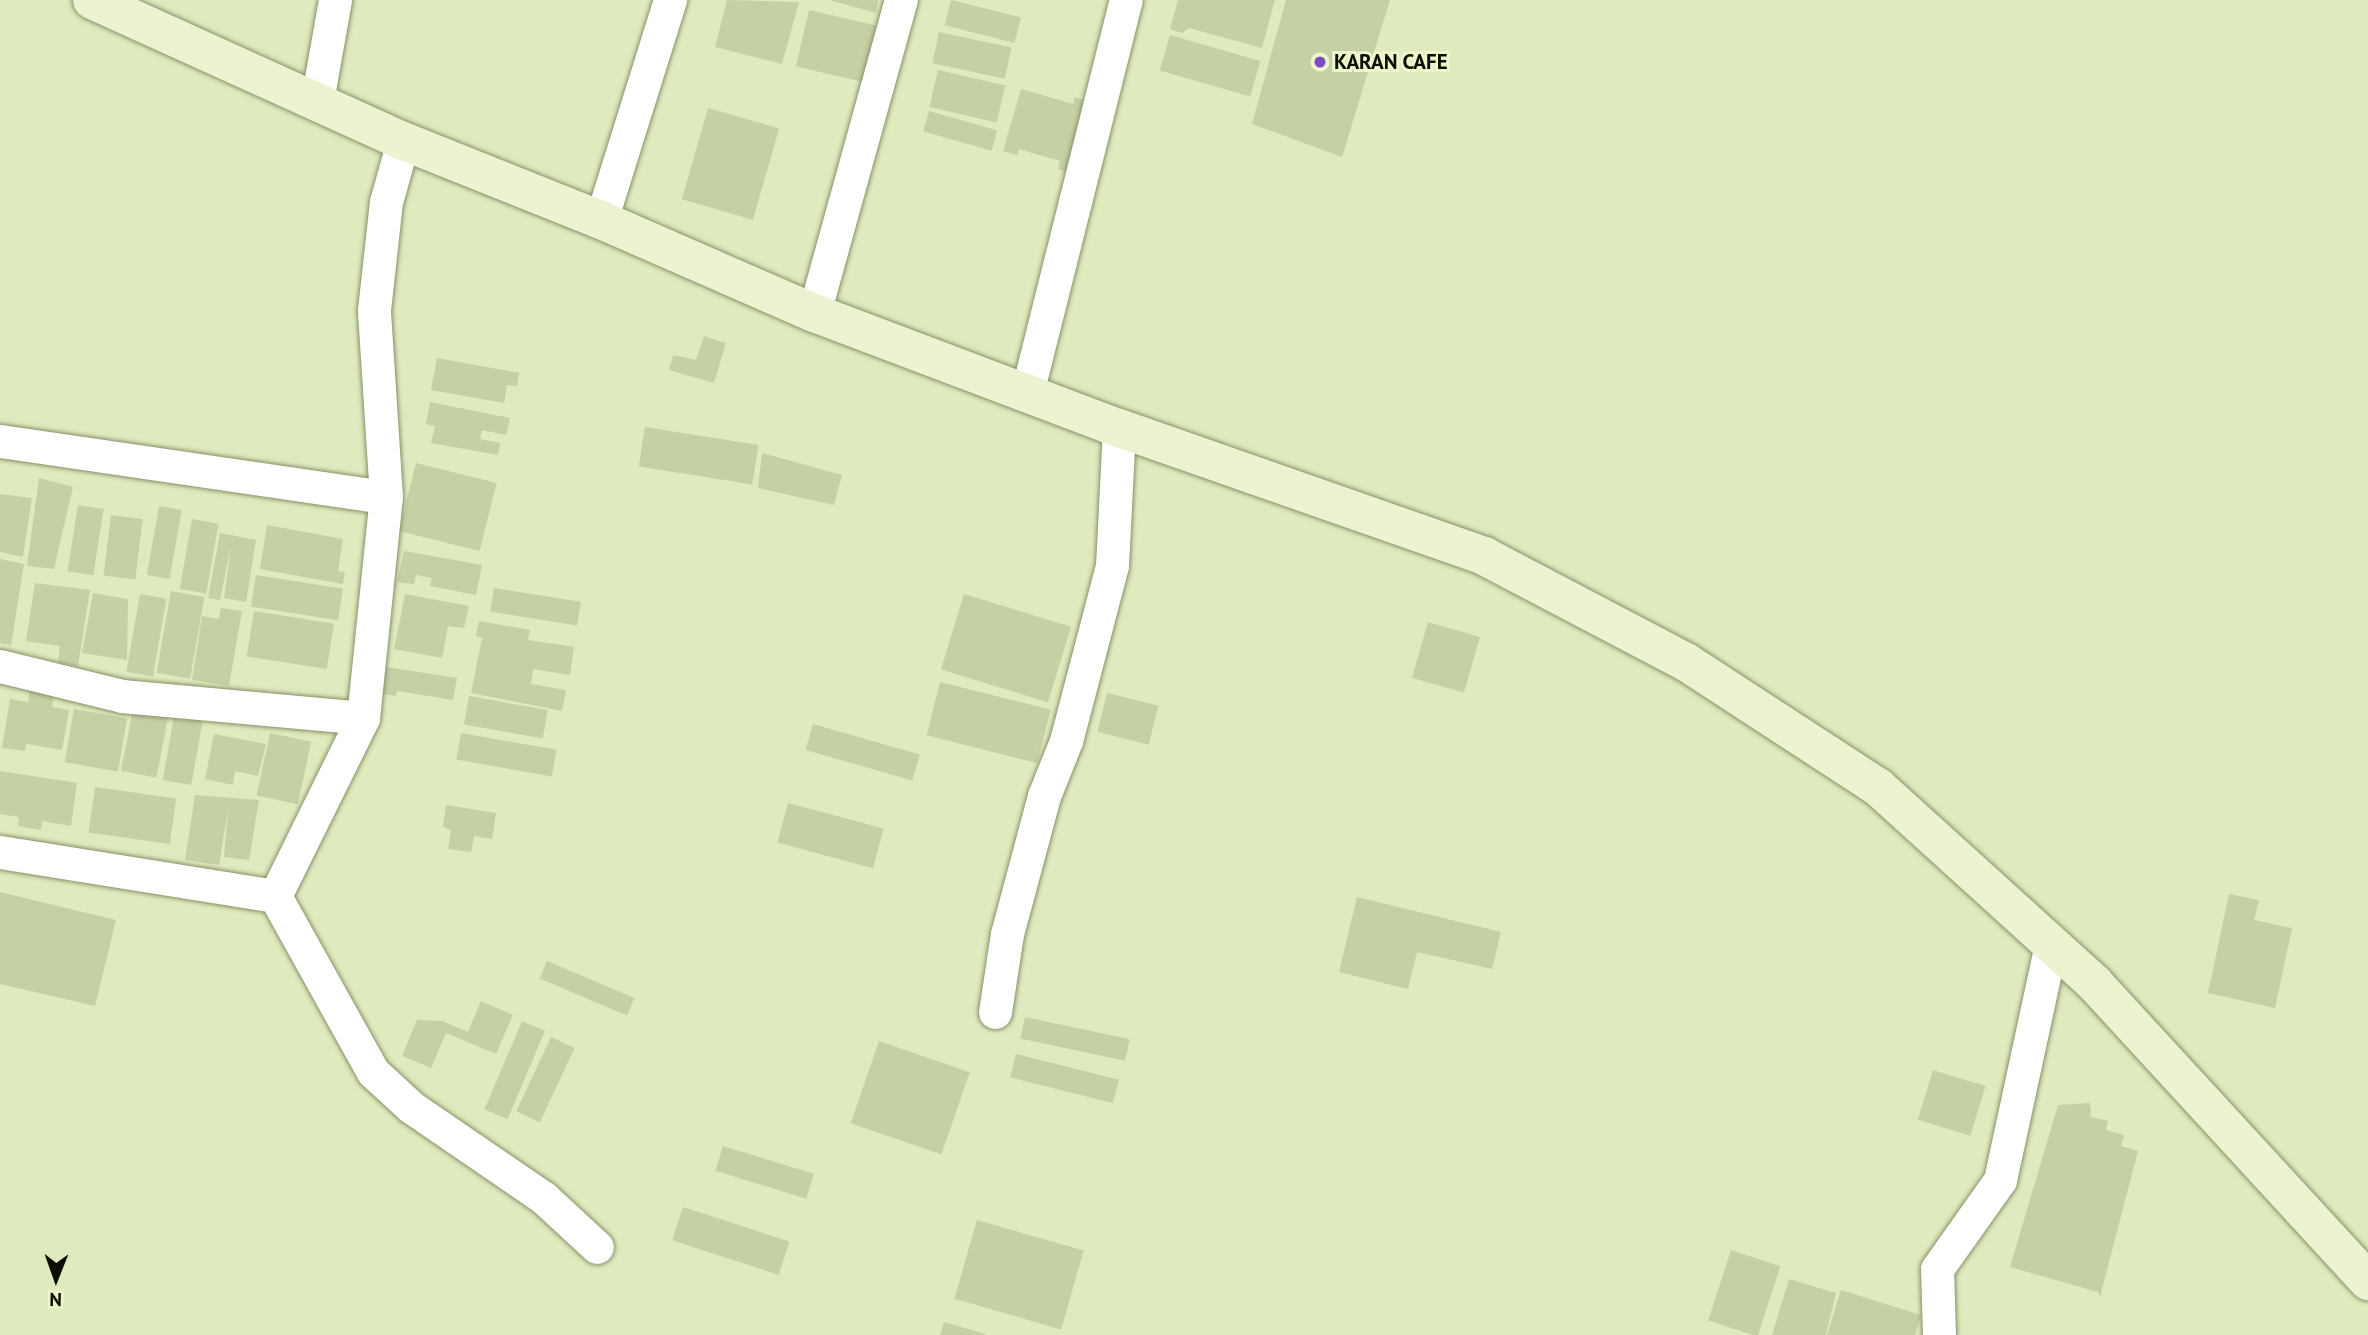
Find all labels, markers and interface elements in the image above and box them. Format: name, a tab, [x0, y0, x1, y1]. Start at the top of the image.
place label: KARAN CAFE	[1334, 49, 1448, 75]
marker: KARAN CAFE	[1312, 54, 1328, 70]
north arrow	[21, 1244, 91, 1314]
text: N	[49, 1288, 62, 1312]

